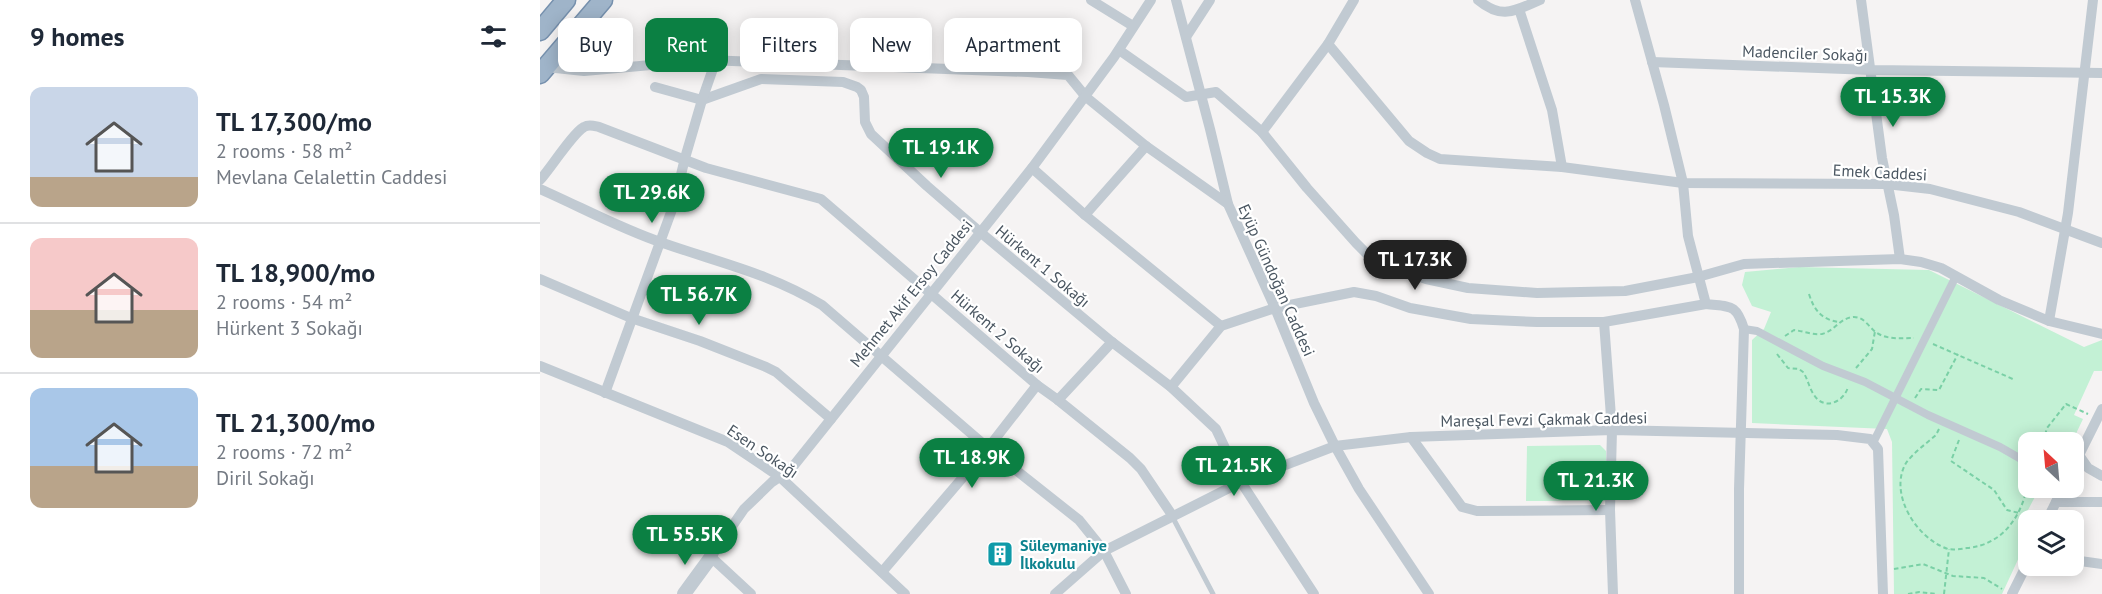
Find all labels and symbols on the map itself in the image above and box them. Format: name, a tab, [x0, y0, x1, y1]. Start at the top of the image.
street label: Madenciler Sokağı	[1742, 41, 1868, 65]
pin: TL 15.3K	[1831, 77, 1955, 128]
pin: TL 19.1K	[879, 128, 1003, 179]
street label: Emek Caddesi	[1832, 160, 1928, 184]
pin: TL 29.6K	[590, 173, 714, 224]
street label: Eyüp Gündoğan Caddesi	[1234, 201, 1320, 359]
street label: Mehmet Akif Ersoy Caddesi	[845, 215, 977, 371]
street label: Hürkent 1 Sokağı	[992, 221, 1094, 311]
pin: TL 17.3K	[1353, 240, 1477, 291]
pin: TL 56.7K	[637, 275, 761, 326]
street label: Hürkent 2 Sokağı	[947, 285, 1049, 377]
street label: Mareşal Fevzi Çakmak Caddesi	[1440, 407, 1648, 431]
street label: Esen Sokağı	[723, 420, 803, 482]
north arrow	[2018, 432, 2084, 498]
pin: TL 18.9K	[910, 438, 1034, 489]
pin: TL 21.5K	[1172, 446, 1296, 497]
pin: TL 21.3K	[1534, 461, 1658, 512]
pin: TL 55.5K	[623, 515, 747, 566]
place label: Süleymaniye İlkokulu	[1020, 535, 1107, 573]
building icon: Süleymaniye İlkokulu	[985, 539, 1015, 569]

